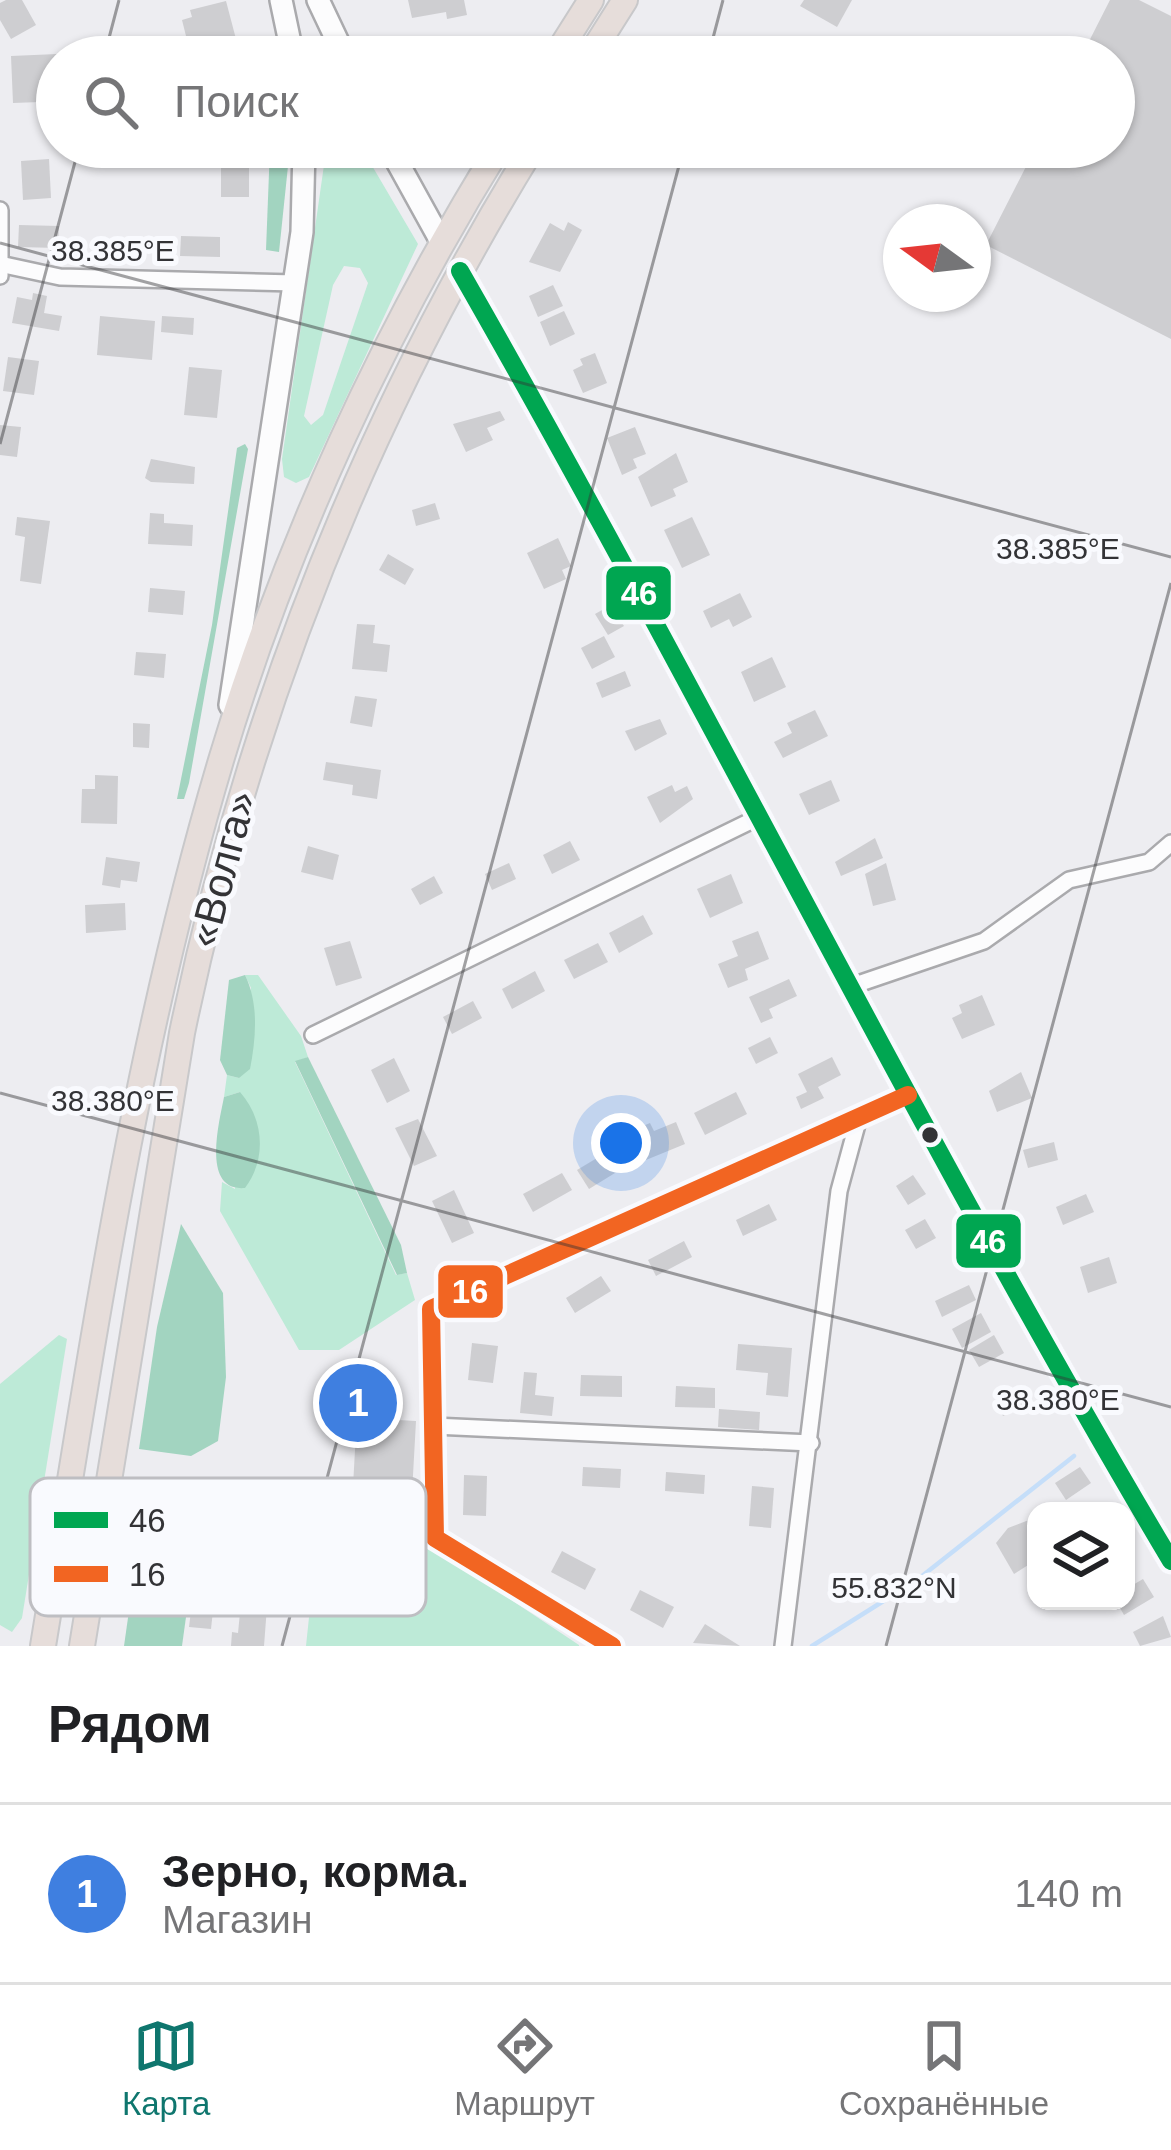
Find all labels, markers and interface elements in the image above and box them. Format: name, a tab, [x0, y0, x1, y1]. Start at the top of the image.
search box	[36, 36, 1135, 168]
icon: search	[78, 69, 144, 135]
text: Поиск	[174, 76, 299, 127]
north arrow	[883, 204, 991, 312]
text: 38.385°E	[51, 234, 175, 267]
text: 38.385°E	[996, 532, 1120, 565]
line badge: 46	[604, 564, 673, 622]
text: 46	[621, 575, 657, 612]
street label: «Волга»	[179, 786, 265, 952]
text: 38.380°E	[51, 1084, 175, 1117]
your location	[591, 1113, 651, 1173]
unlabelled marker	[919, 1124, 941, 1146]
line badge: 46	[954, 1212, 1023, 1270]
text: 46	[970, 1223, 1006, 1260]
line badge: 16	[436, 1263, 505, 1320]
text: 16	[452, 1273, 488, 1310]
pin: 1	[319, 1358, 397, 1448]
text: 38.380°E	[996, 1383, 1120, 1416]
legend	[30, 1478, 426, 1616]
text: 46	[129, 1502, 166, 1539]
map controls	[1027, 1502, 1135, 1610]
button: layers	[1027, 1502, 1135, 1610]
text: 16	[129, 1556, 166, 1593]
text: 55.832°N	[831, 1571, 957, 1604]
text: Рядом	[48, 1696, 212, 1753]
text: Зерно, корма.	[162, 1846, 469, 1897]
text: 1	[76, 1872, 98, 1915]
text: 140 m	[1015, 1872, 1123, 1915]
text: Магазин	[162, 1898, 312, 1941]
tab: Карта	[122, 2013, 210, 2123]
tab: Маршрут	[454, 2013, 595, 2123]
tab: Сохранённые	[839, 2013, 1049, 2123]

